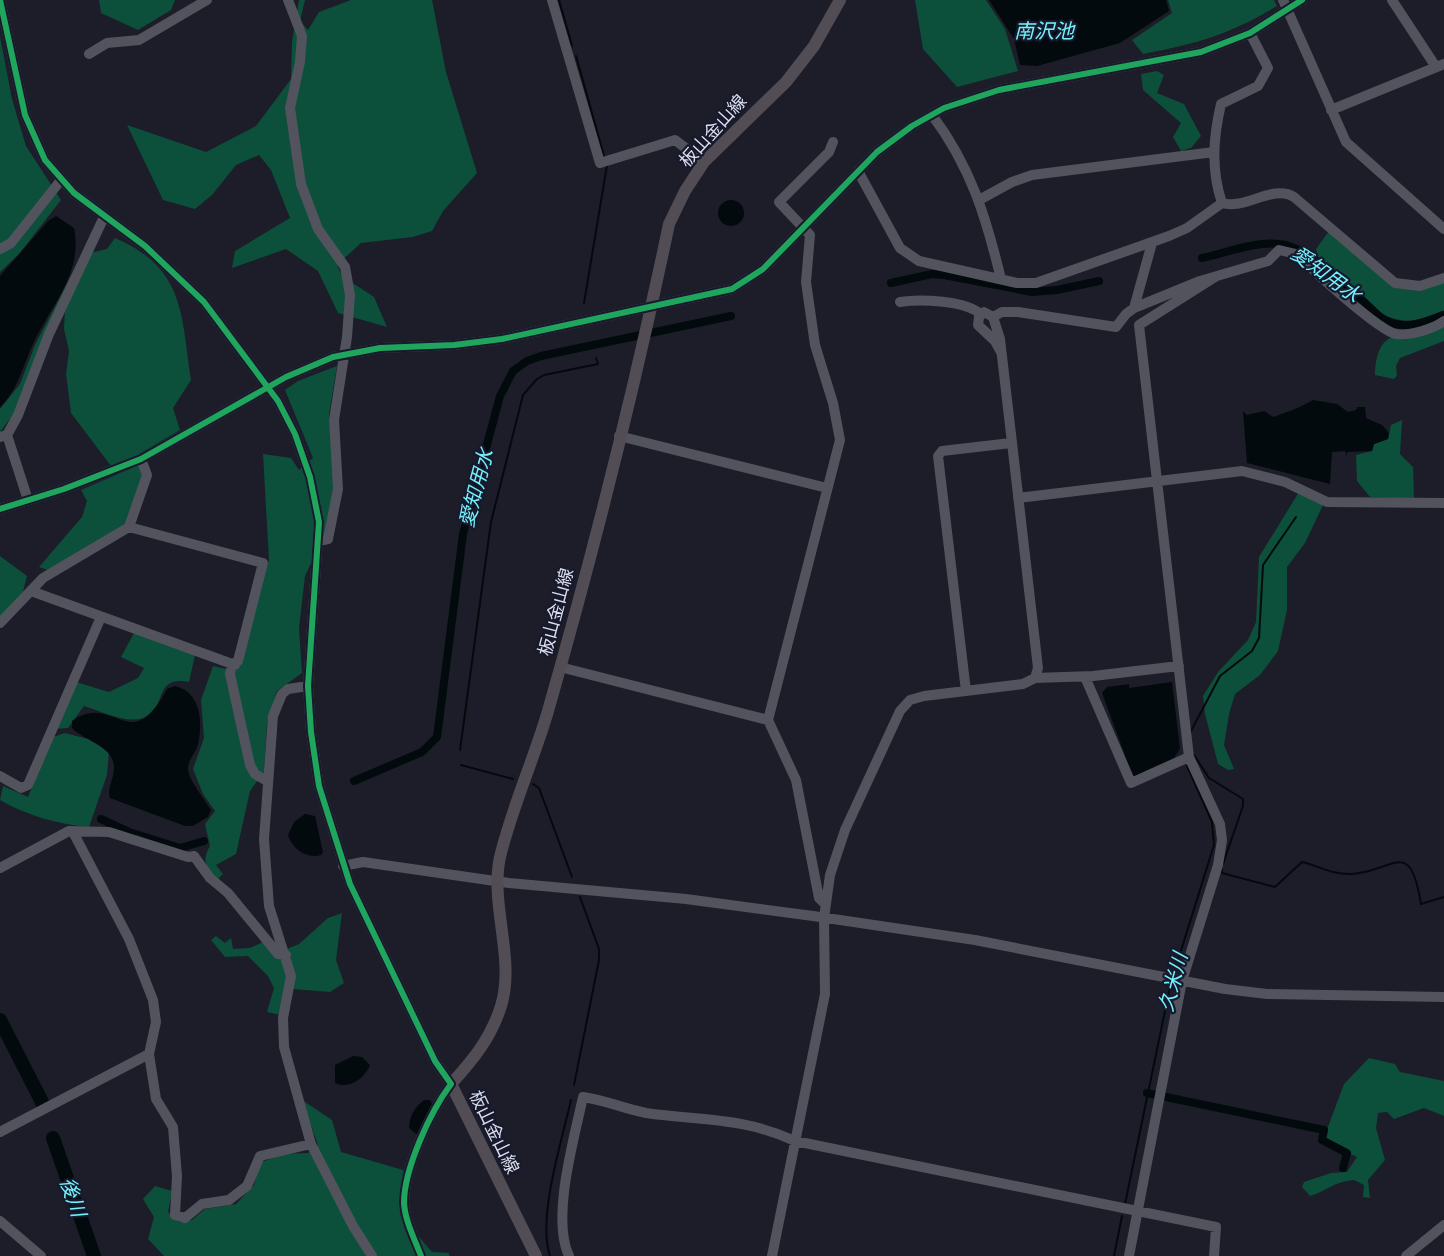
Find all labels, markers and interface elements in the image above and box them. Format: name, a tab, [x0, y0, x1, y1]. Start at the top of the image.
water label: 南沢池	[1014, 19, 1076, 42]
street label: 板山金山線	[675, 90, 750, 170]
water label: 愛知用水	[1287, 241, 1367, 308]
water label: 愛知用水	[454, 444, 497, 529]
street label: 板山金山線	[534, 566, 576, 658]
water label: 久米川	[1154, 948, 1192, 1014]
street label: 板山金山線	[466, 1087, 524, 1176]
water label: 後川	[56, 1174, 92, 1221]

